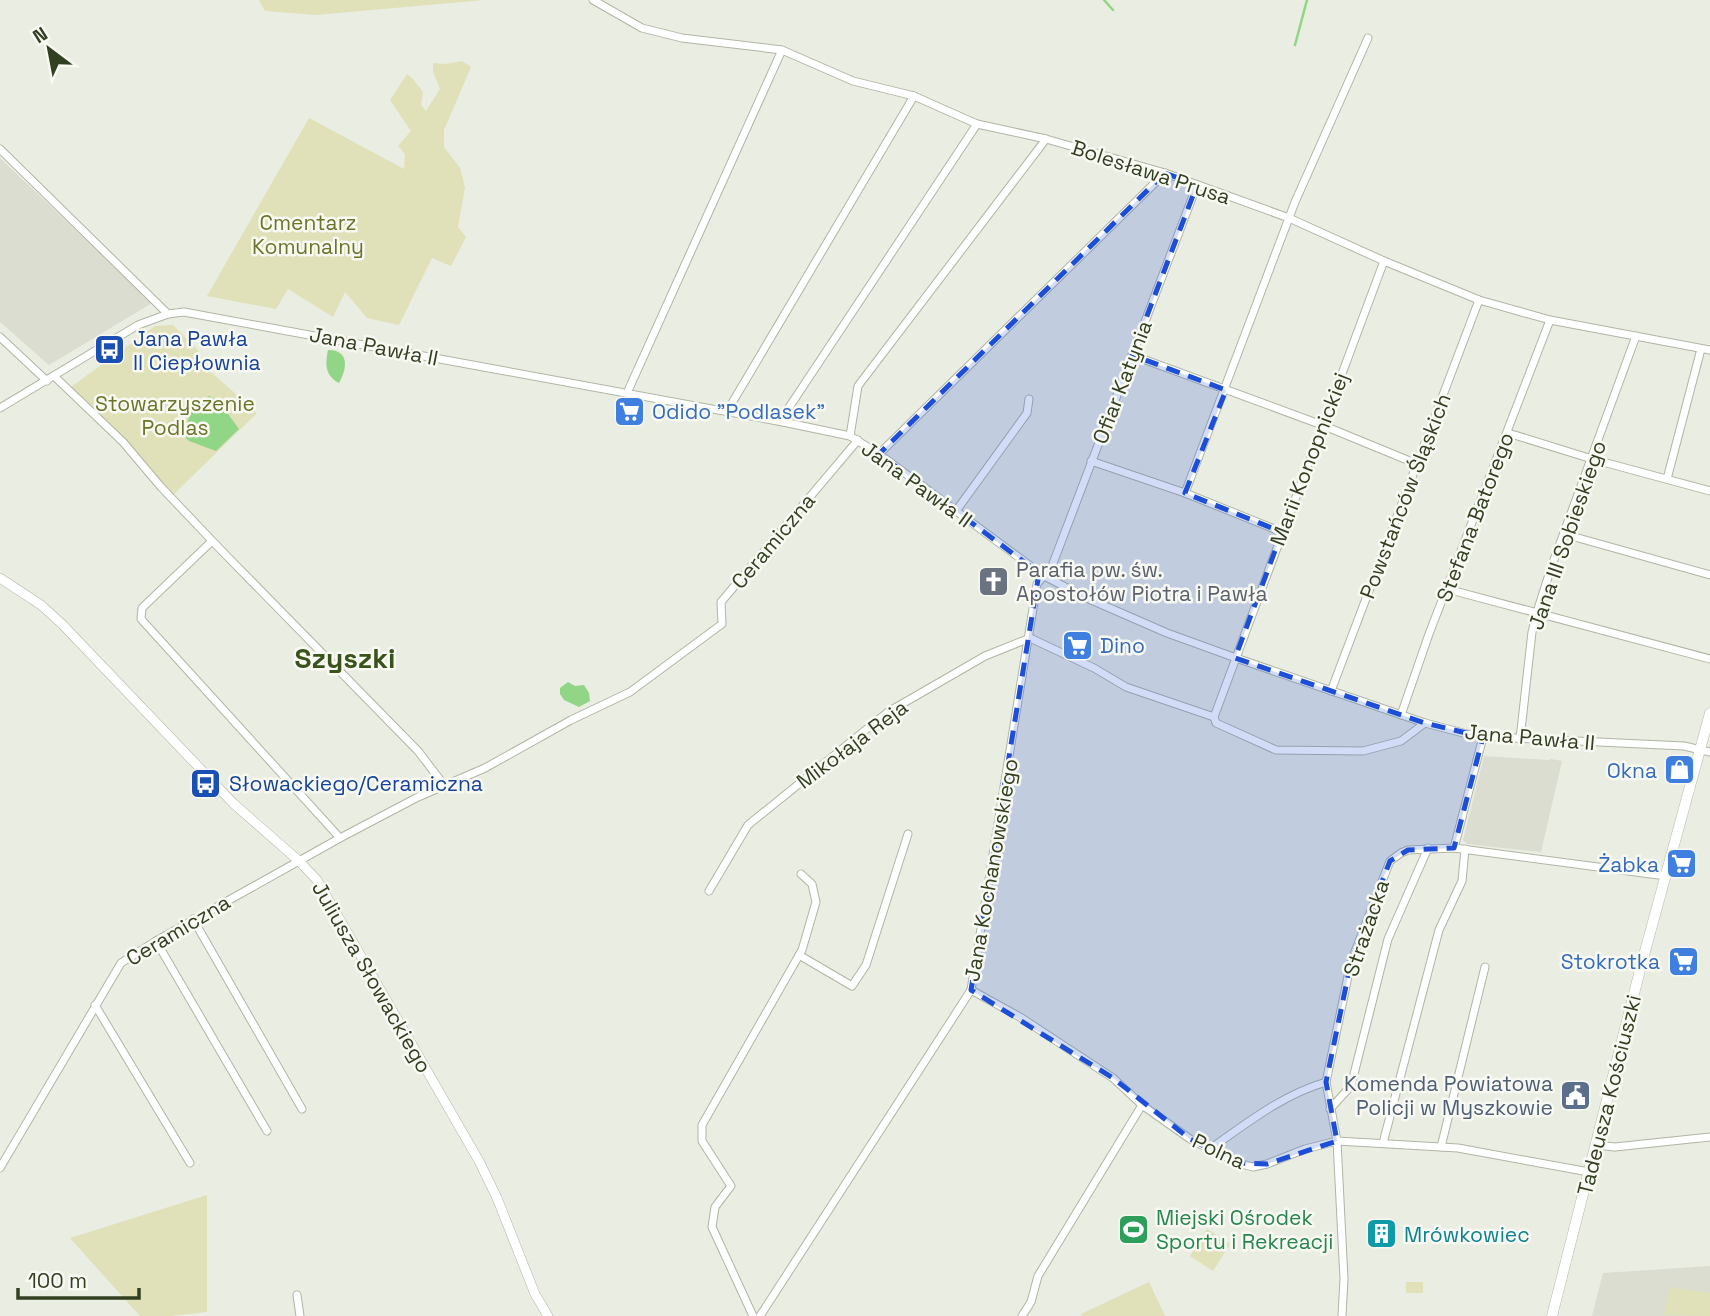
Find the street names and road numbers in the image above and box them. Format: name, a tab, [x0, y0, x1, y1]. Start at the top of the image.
street label: Bolesława Prusa	[1068, 134, 1234, 210]
street label: Ofiar Katynia	[1086, 316, 1158, 448]
street label: Jana Pawła II	[307, 320, 441, 372]
street label: Marii Konopnickiej	[1264, 369, 1354, 549]
street label: Powstańców Śląskich	[1353, 390, 1457, 602]
street label: Stefana Batorego	[1430, 428, 1520, 606]
street label: Jana Pawła II	[856, 435, 978, 533]
street label: Jana III Sobieskiego	[1522, 437, 1612, 633]
street label: Ceramiczna	[725, 488, 821, 594]
street label: Mikołaja Reja	[791, 693, 913, 795]
street label: Jana Pawła II	[1464, 718, 1596, 756]
street label: Jana Kochanowskiego	[958, 756, 1024, 984]
street label: Juliusza Słowackiego	[306, 876, 438, 1078]
street label: Strażacka	[1337, 876, 1395, 980]
street label: Ceramiczna	[121, 888, 235, 972]
street label: Tadeusza Kościuszki	[1571, 992, 1647, 1198]
street label: Polna	[1188, 1127, 1250, 1175]

